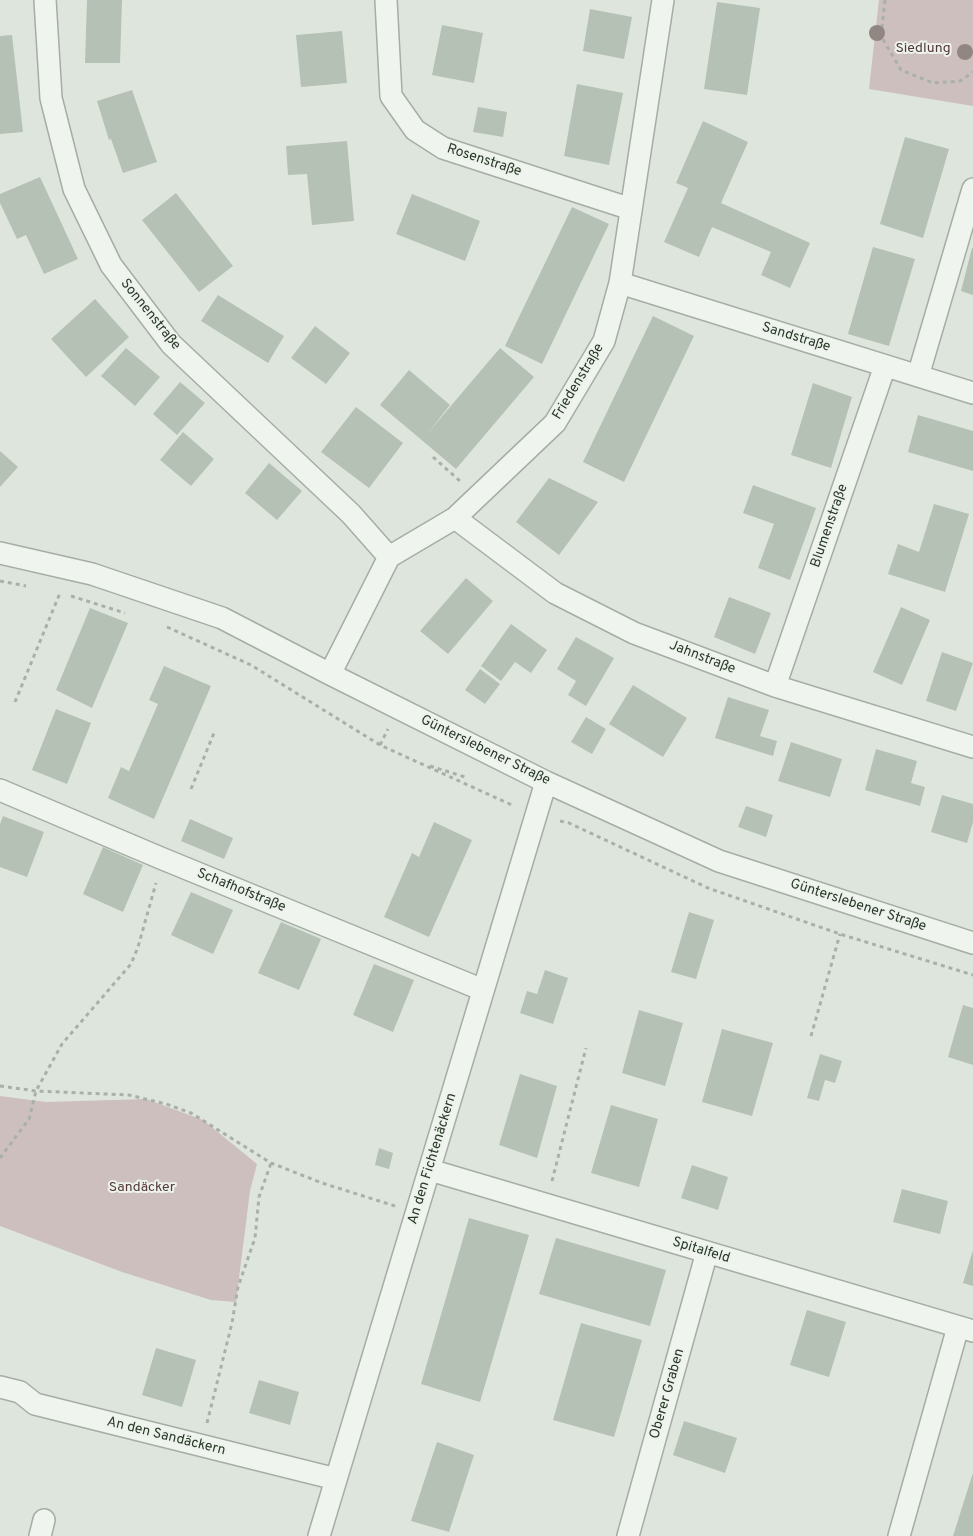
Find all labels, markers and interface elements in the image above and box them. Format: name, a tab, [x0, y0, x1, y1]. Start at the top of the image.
park label: Siedlung	[895, 41, 951, 57]
street label: Rosenstraße	[445, 141, 523, 181]
street label: Sonnenstraße	[116, 276, 184, 354]
street label: Sandstraße	[760, 320, 832, 356]
street label: Friedenstraße	[550, 341, 608, 423]
street label: Blumenstraße	[808, 482, 852, 570]
street label: Jahnstraße	[666, 638, 738, 678]
street label: Günterslebener Straße	[417, 712, 553, 790]
street label: Schafhofstraße	[194, 866, 288, 916]
street label: Günterslebener Straße	[788, 876, 928, 936]
street label: An den Fichtenäckern	[405, 1091, 461, 1227]
park label: Sandäcker	[109, 1180, 175, 1196]
street label: Spitalfeld	[670, 1234, 732, 1268]
street label: Oberer Graben	[647, 1347, 689, 1441]
street label: An den Sandäckern	[105, 1414, 227, 1460]

